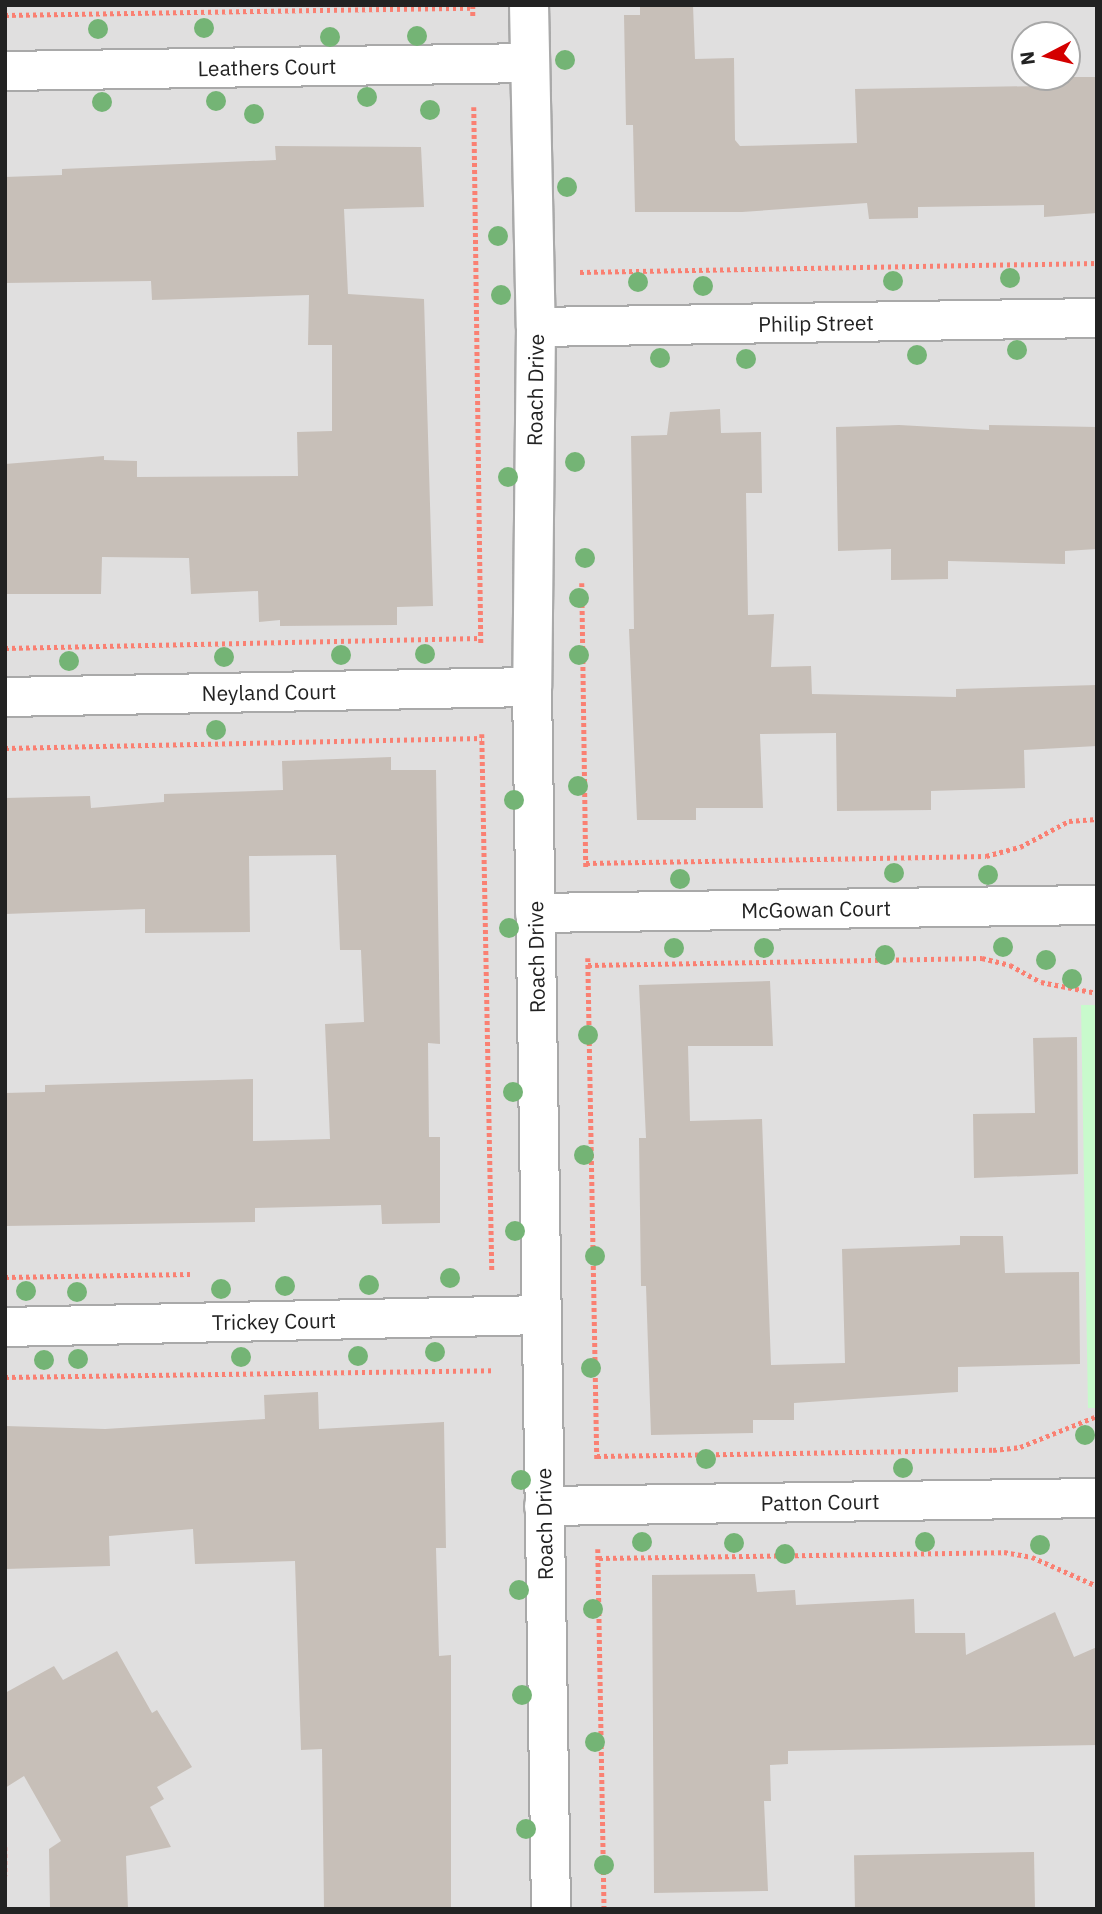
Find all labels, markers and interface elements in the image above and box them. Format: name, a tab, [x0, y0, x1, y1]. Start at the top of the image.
north arrow	[1011, 21, 1081, 91]
text: N	[1014, 50, 1040, 67]
street label: Leathers Court	[197, 53, 337, 81]
street label: Philip Street	[758, 309, 874, 337]
street label: Roach Drive	[521, 334, 549, 446]
street label: Neyland Court	[201, 678, 337, 706]
street label: McGowan Court	[741, 895, 891, 923]
street label: Roach Drive	[522, 901, 550, 1013]
street label: Trickey Court	[212, 1307, 336, 1335]
street label: Roach Drive	[530, 1468, 558, 1580]
street label: Patton Court	[760, 1488, 880, 1516]

